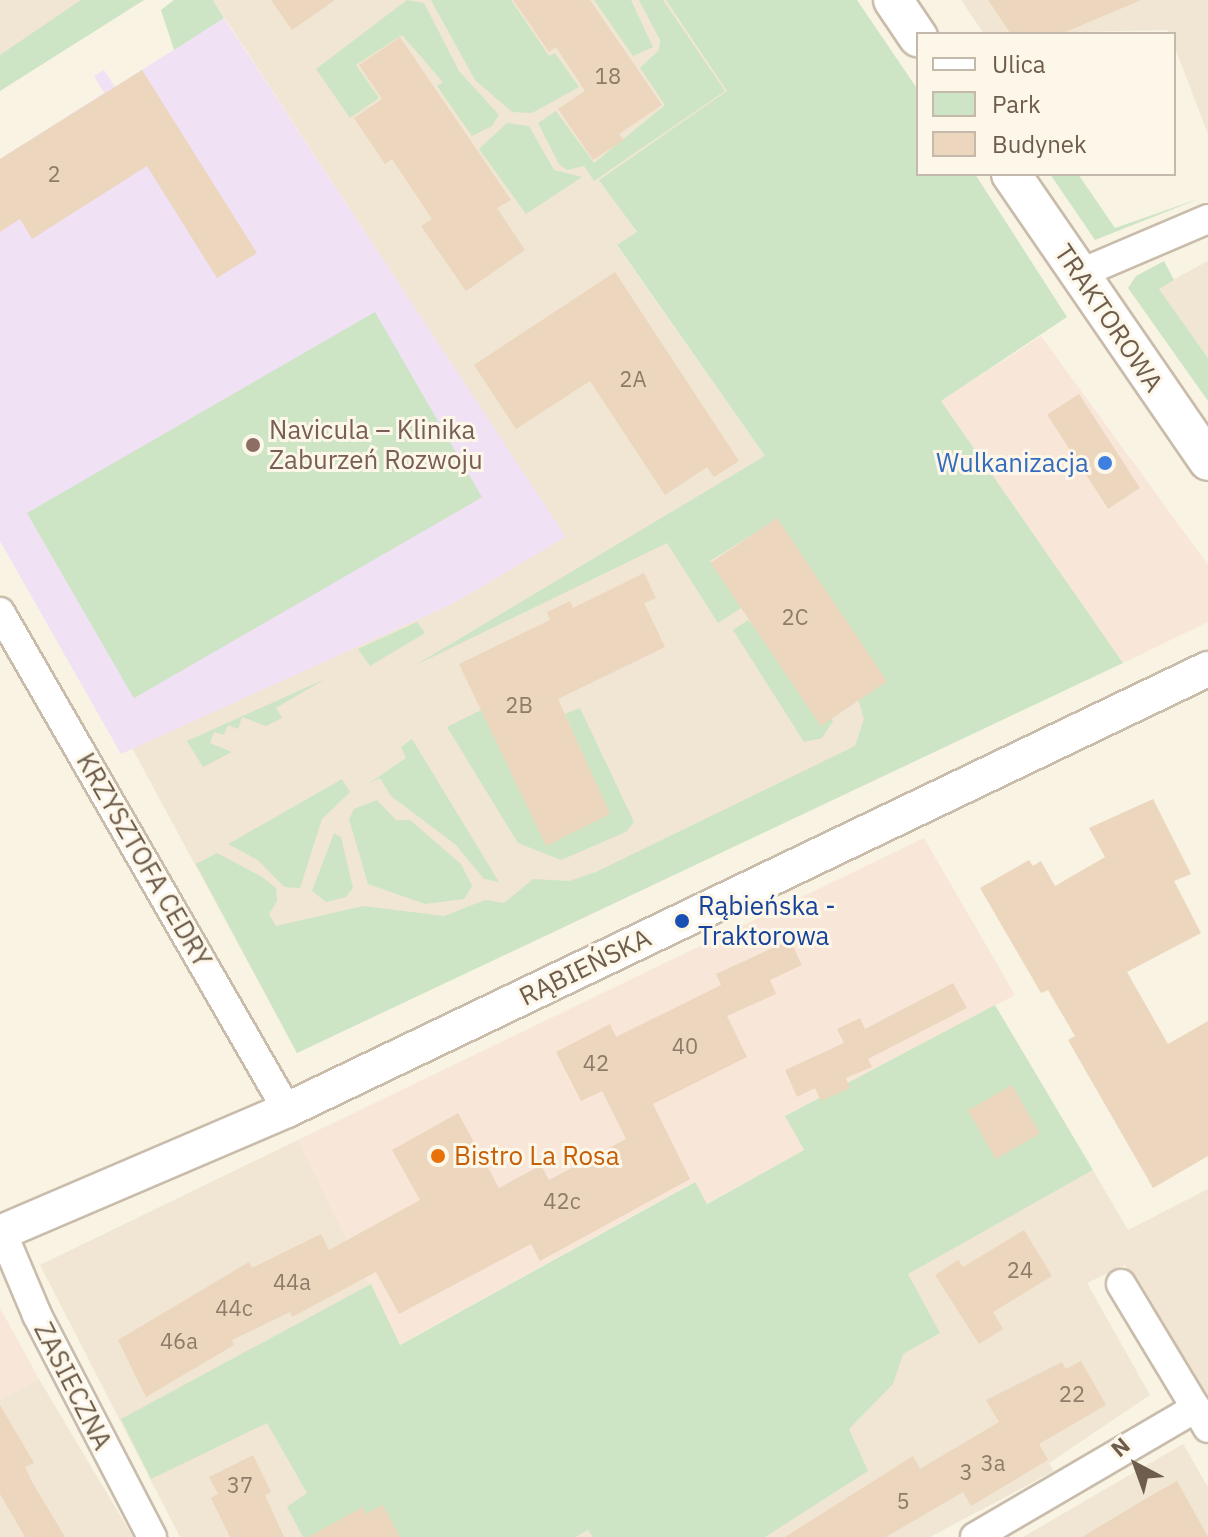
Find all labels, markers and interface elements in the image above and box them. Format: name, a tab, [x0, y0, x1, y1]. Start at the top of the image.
legend	[916, 32, 1176, 176]
text: Ulica	[992, 48, 1046, 80]
house number: 18	[595, 63, 621, 89]
text: Park	[992, 88, 1041, 120]
text: Budynek	[992, 128, 1087, 160]
house number: 2	[47, 161, 61, 187]
street label: TRAKTOROWA	[1048, 238, 1170, 398]
house number: 2A	[619, 366, 647, 392]
place label: Navicula – Klinika Zaburzeń Rozwoju	[269, 414, 483, 476]
marker: Navicula – Klinika Zaburzeń Rozwoju	[244, 436, 262, 454]
place label: Wulkanizacja	[936, 447, 1089, 479]
marker: Wulkanizacja	[1096, 454, 1114, 472]
house number: 2C	[782, 604, 808, 630]
house number: 2B	[505, 692, 533, 718]
street label: KRZYSZTOFA CEDRY	[70, 747, 218, 973]
place label: Rąbieńska - Traktorowa	[698, 890, 836, 952]
marker: Rąbieńska - Traktorowa	[673, 912, 691, 930]
street label: RĄBIEŃSKA	[514, 922, 656, 1012]
house number: 40	[672, 1033, 698, 1059]
house number: 42	[583, 1050, 609, 1076]
place label: Bistro La Rosa	[454, 1140, 620, 1172]
marker: Bistro La Rosa	[429, 1147, 447, 1165]
house number: 42c	[543, 1188, 581, 1214]
house number: 24	[1007, 1257, 1033, 1283]
house number: 44a	[273, 1269, 311, 1295]
house number: 44c	[215, 1295, 253, 1321]
street label: ZASIECZNA	[28, 1317, 118, 1455]
house number: 46a	[160, 1328, 198, 1354]
house number: 22	[1059, 1381, 1085, 1407]
north arrow	[1096, 1425, 1176, 1505]
text: N	[1104, 1430, 1135, 1463]
house number: 3a	[981, 1450, 1005, 1476]
house number: 3	[959, 1459, 973, 1485]
house number: 37	[227, 1472, 253, 1498]
house number: 5	[896, 1488, 910, 1514]

